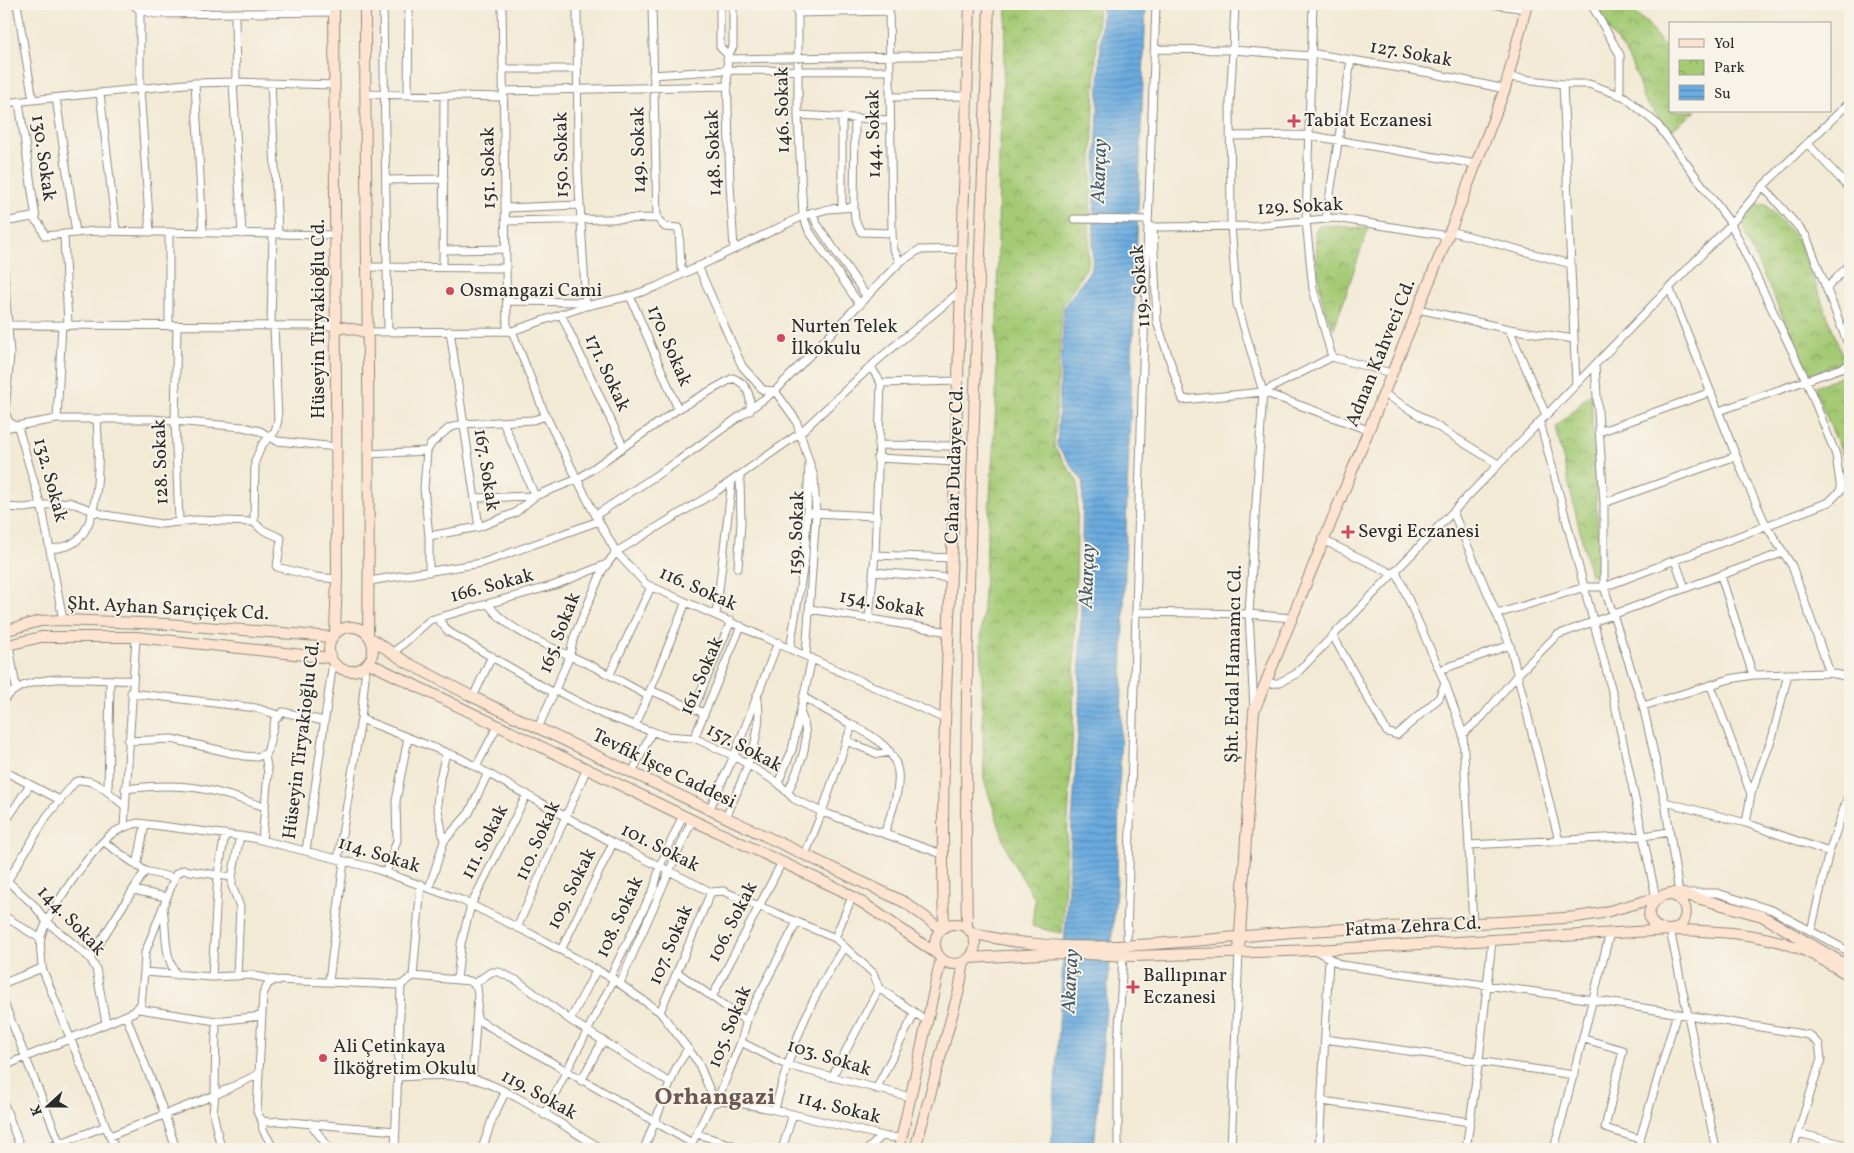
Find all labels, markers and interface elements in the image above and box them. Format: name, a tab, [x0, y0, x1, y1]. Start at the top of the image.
legend	[1669, 22, 1832, 112]
street label: 127. Sokak	[1368, 34, 1454, 74]
text: Yol	[1714, 34, 1734, 55]
text: Park	[1714, 58, 1745, 79]
street label: 146. Sokak	[769, 66, 797, 154]
text: Su	[1714, 84, 1731, 105]
street label: 144. Sokak	[860, 89, 888, 179]
street label: 149. Sokak	[625, 106, 653, 194]
place label: Tabiat Eczanesi	[1304, 108, 1433, 134]
street label: 148. Sokak	[699, 109, 729, 197]
street label: 150. Sokak	[548, 112, 576, 198]
street label: 130. Sokak	[24, 113, 62, 203]
marker: Tabiat Eczanesi	[1288, 115, 1300, 127]
street label: 151. Sokak	[475, 126, 503, 210]
water label: Akarçay	[1085, 138, 1115, 205]
street label: 129. Sokak	[1256, 192, 1344, 222]
street label: Hüseyin Tiryakioğlu Cd.	[306, 219, 332, 419]
street label: 119. Sokak	[1124, 243, 1158, 329]
street label: Adnan Kahveci Cd.	[1340, 275, 1422, 431]
place label: Osmangazi Cami	[460, 278, 603, 304]
marker: Osmangazi Cami	[444, 285, 456, 297]
street label: 170. Sokak	[640, 301, 698, 391]
place label: Nurten Telek İlkokulu	[791, 314, 898, 362]
street label: 171. Sokak	[578, 330, 636, 416]
marker: Nurten Telek İlkokulu	[775, 332, 787, 344]
street label: Cahar Dudayev Cd.	[939, 385, 971, 545]
street label: 128. Sokak	[147, 419, 175, 505]
street label: 167. Sokak	[467, 427, 505, 513]
street label: 132. Sokak	[26, 435, 74, 525]
street label: 159. Sokak	[783, 490, 811, 576]
place label: Sevgi Eczanesi	[1358, 519, 1480, 545]
marker: Sevgi Eczanesi	[1342, 526, 1354, 538]
water label: Akarçay	[1073, 543, 1103, 610]
street label: 116. Sokak	[655, 560, 741, 618]
street label: 166. Sokak	[447, 562, 537, 610]
street label: Şht. Erdal Hamamcı Cd.	[1219, 565, 1249, 763]
street label: 154. Sokak	[837, 584, 927, 624]
street label: 165. Sokak	[533, 589, 587, 677]
street label: Şht. Ayhan Sarıçiçek Cd.	[66, 591, 270, 627]
street label: 161. Sokak	[674, 633, 730, 719]
street label: Hüseyin Tiryakioğlu Cd.	[277, 639, 327, 841]
street label: 157. Sokak	[701, 717, 787, 779]
street label: Tevfik İşce Caddesi	[588, 723, 741, 815]
street label: 110. Sokak	[509, 797, 567, 885]
street label: 111. Sokak	[455, 800, 515, 884]
street label: 101. Sokak	[616, 817, 704, 879]
street label: 114. Sokak	[335, 830, 423, 880]
street label: 109. Sokak	[541, 844, 603, 934]
street label: 108. Sokak	[590, 872, 650, 962]
street label: 106. Sokak	[702, 877, 764, 967]
street label: 144. Sokak	[31, 880, 111, 962]
street label: 107. Sokak	[642, 901, 700, 989]
street label: Fatma Zehra Cd.	[1344, 910, 1482, 944]
water label: Akarçay	[1055, 948, 1087, 1015]
place label: Ballıpınar Eczanesi	[1143, 963, 1227, 1011]
marker: Ballıpınar Eczanesi	[1127, 981, 1139, 993]
street label: 105. Sokak	[702, 982, 758, 1072]
street label: 103. Sokak	[784, 1033, 874, 1083]
place label: Ali Çetinkaya İlköğretim Okulu	[333, 1034, 477, 1082]
marker: Ali Çetinkaya İlköğretim Okulu	[317, 1052, 329, 1064]
street label: 119. Sokak	[496, 1063, 582, 1127]
north arrow	[22, 1080, 72, 1130]
district label: Orhangazi	[655, 1081, 775, 1115]
street label: 114. Sokak	[795, 1085, 883, 1131]
text: K	[27, 1102, 48, 1118]

